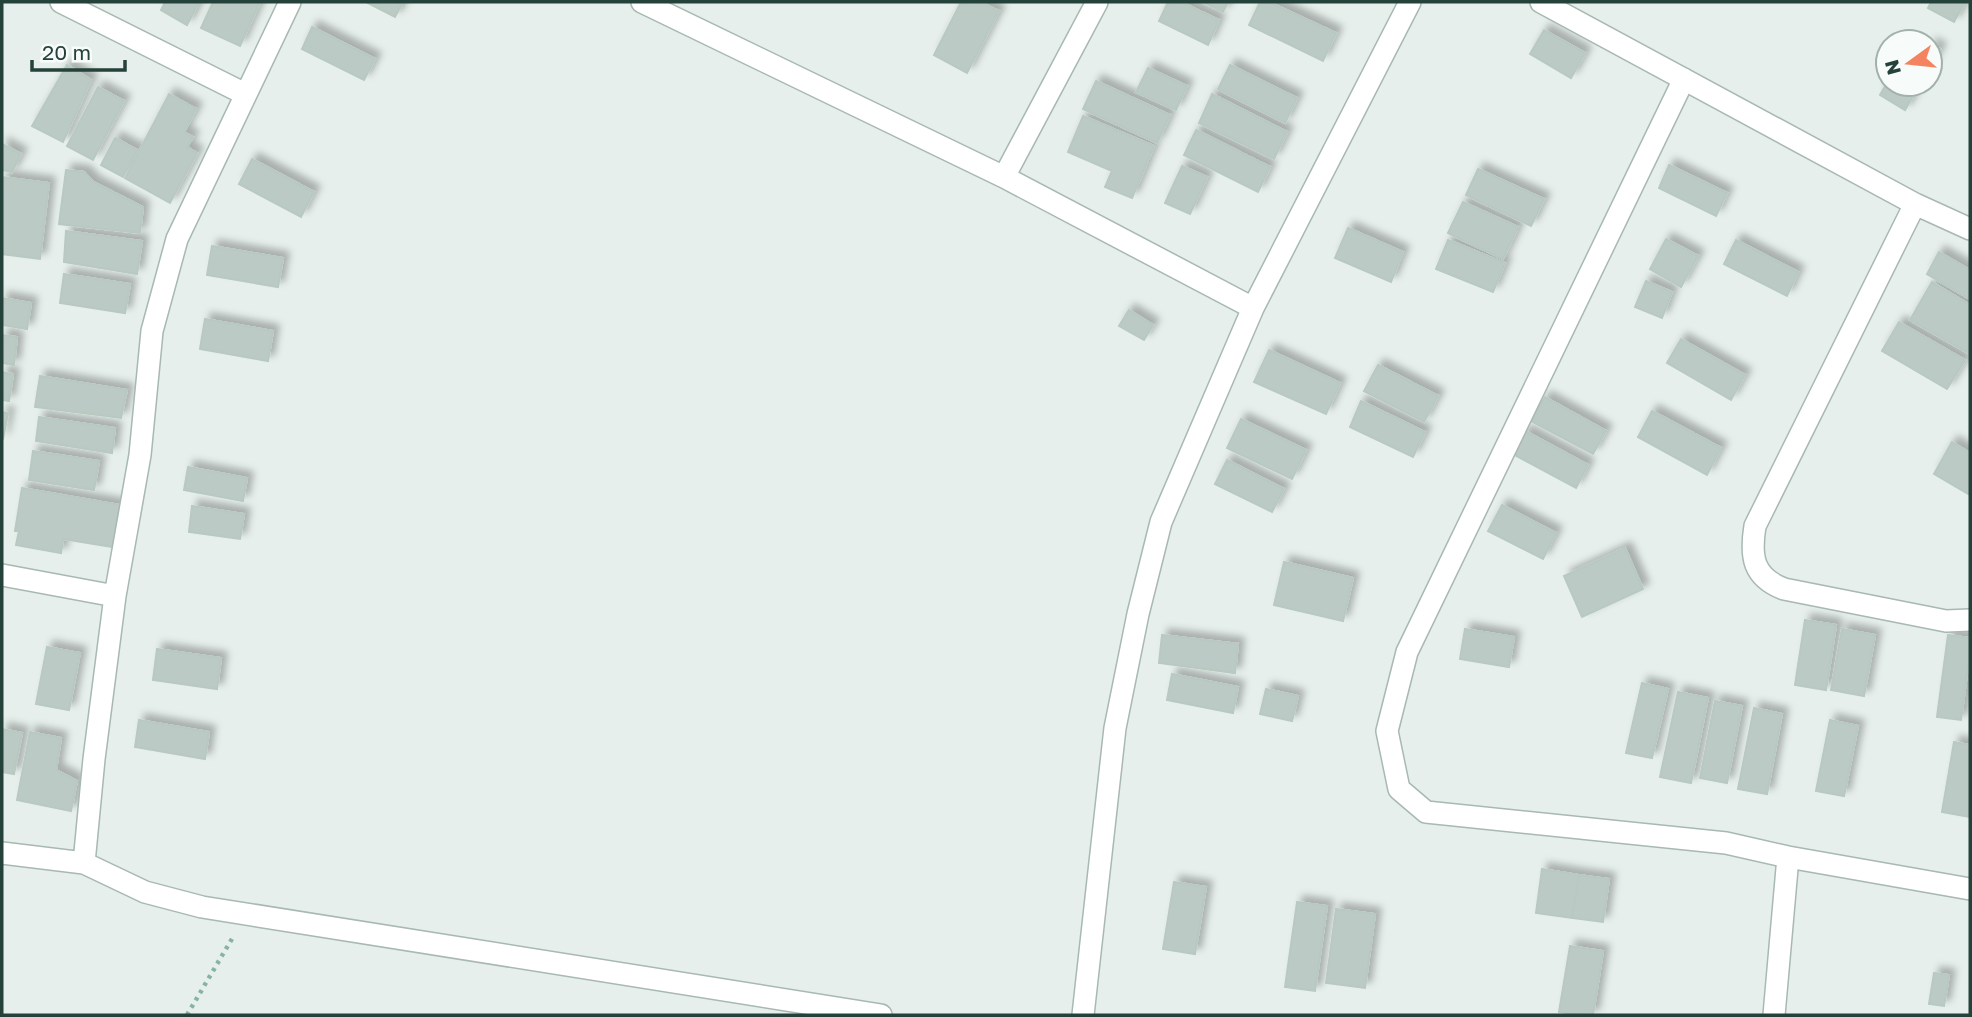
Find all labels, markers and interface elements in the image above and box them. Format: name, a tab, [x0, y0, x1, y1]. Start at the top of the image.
scale bar	[32, 28, 124, 72]
north arrow	[1874, 28, 1944, 98]
text: 20 m	[42, 39, 91, 65]
text: N	[1879, 58, 1905, 77]

